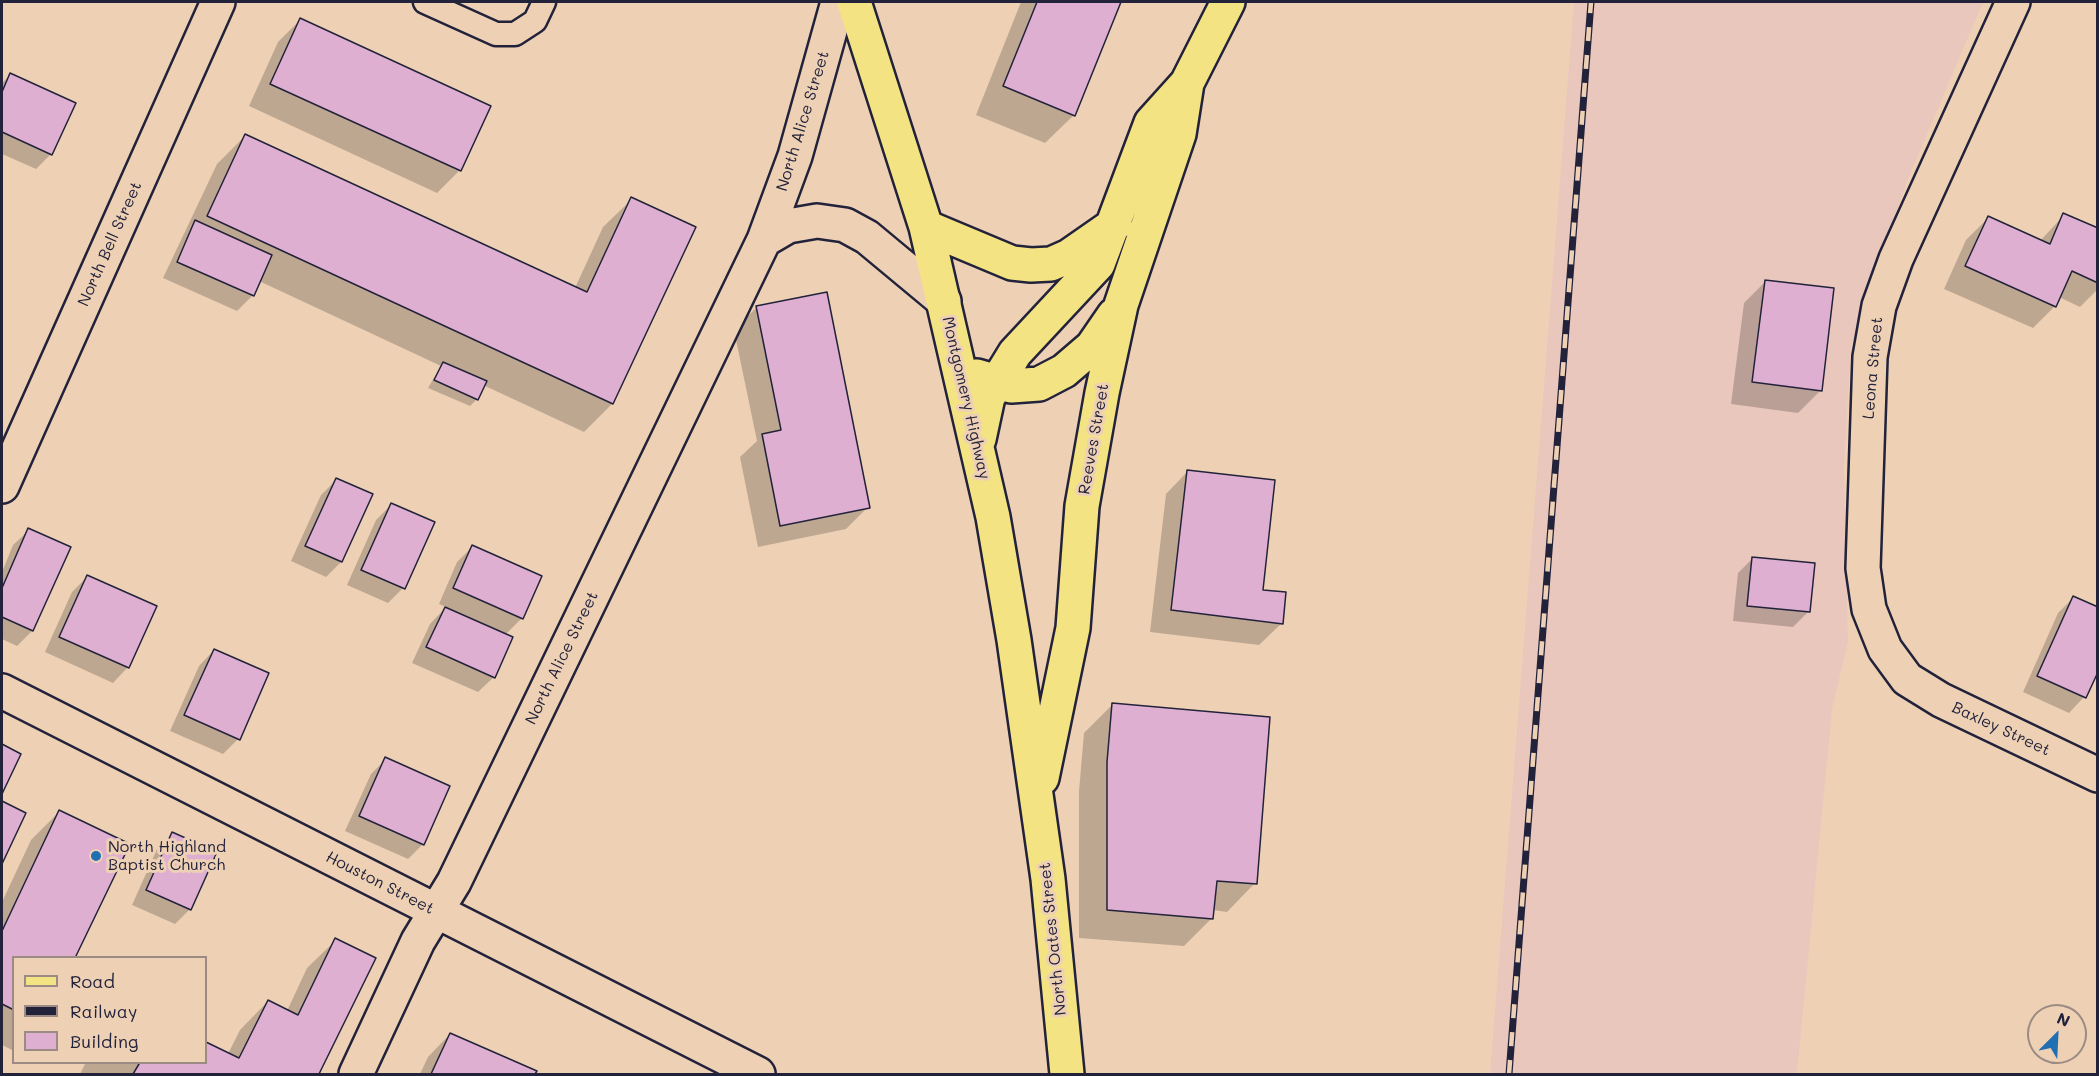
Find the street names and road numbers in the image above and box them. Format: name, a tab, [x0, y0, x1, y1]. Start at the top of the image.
street label: North Alice Street	[772, 48, 834, 194]
street label: North Bell Street	[74, 179, 146, 309]
street label: Montgomery Highway	[938, 315, 994, 481]
street label: Leona Street	[1859, 316, 1887, 420]
street label: Reeves Street	[1075, 382, 1113, 496]
street label: North Alice Street	[521, 588, 603, 728]
street label: Baxley Street	[1949, 698, 2053, 760]
street label: Houston Street	[323, 847, 437, 919]
street label: North Oates Street	[1035, 861, 1071, 1017]

